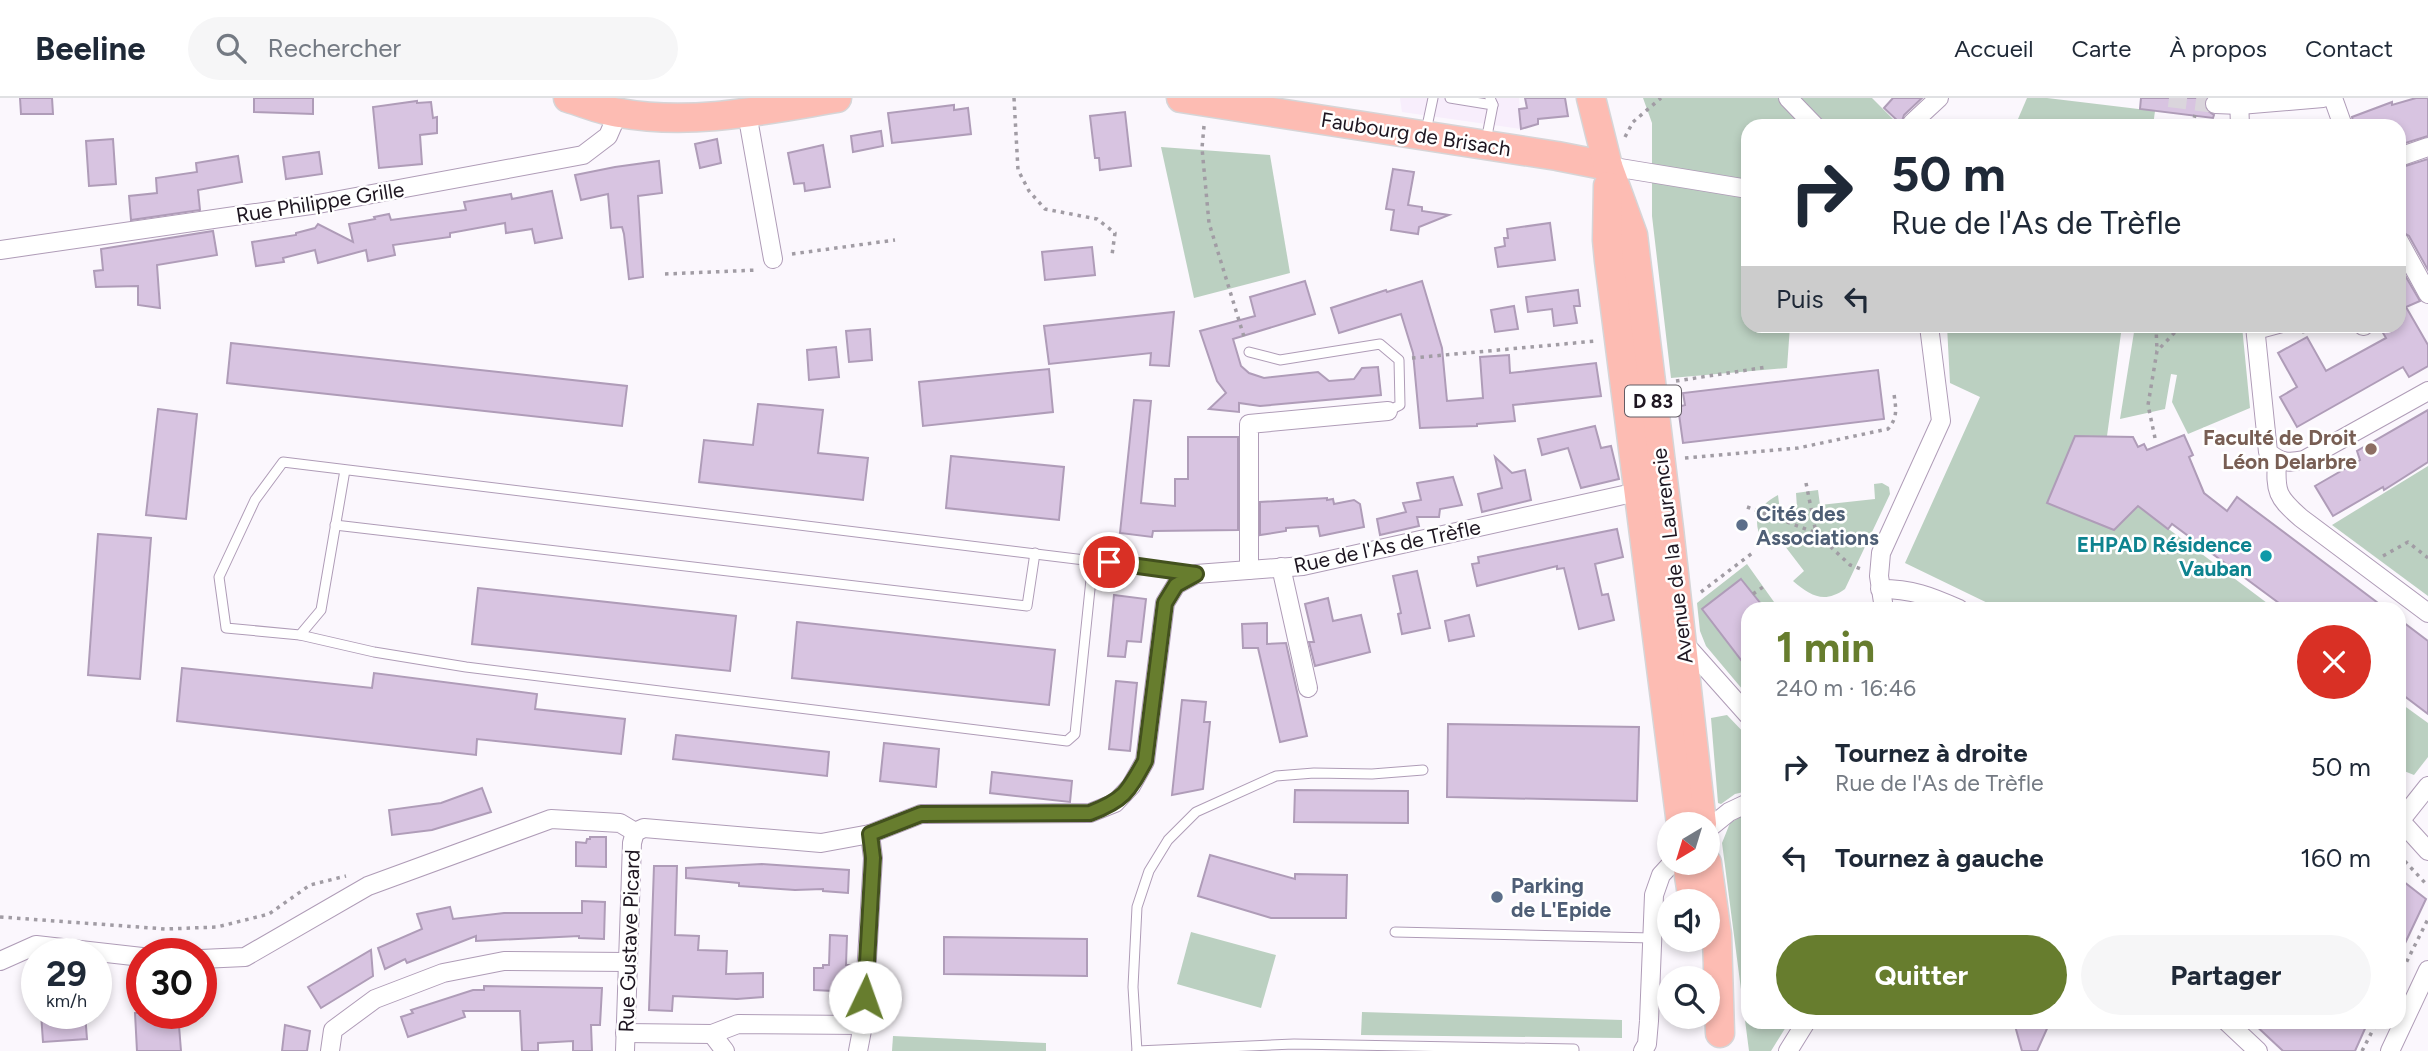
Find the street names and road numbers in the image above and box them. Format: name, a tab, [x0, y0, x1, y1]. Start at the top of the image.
street label: Faubourg de Brisach	[1319, 107, 1513, 161]
street label: Rue Philippe Grille	[234, 176, 406, 228]
road number: D 83	[1625, 386, 1681, 416]
street label: Avenue de la Laurencie	[1646, 447, 1698, 665]
street label: Rue de l'As de Trèfle	[1291, 514, 1483, 578]
street label: Rue Gustave Picard	[613, 849, 645, 1033]

